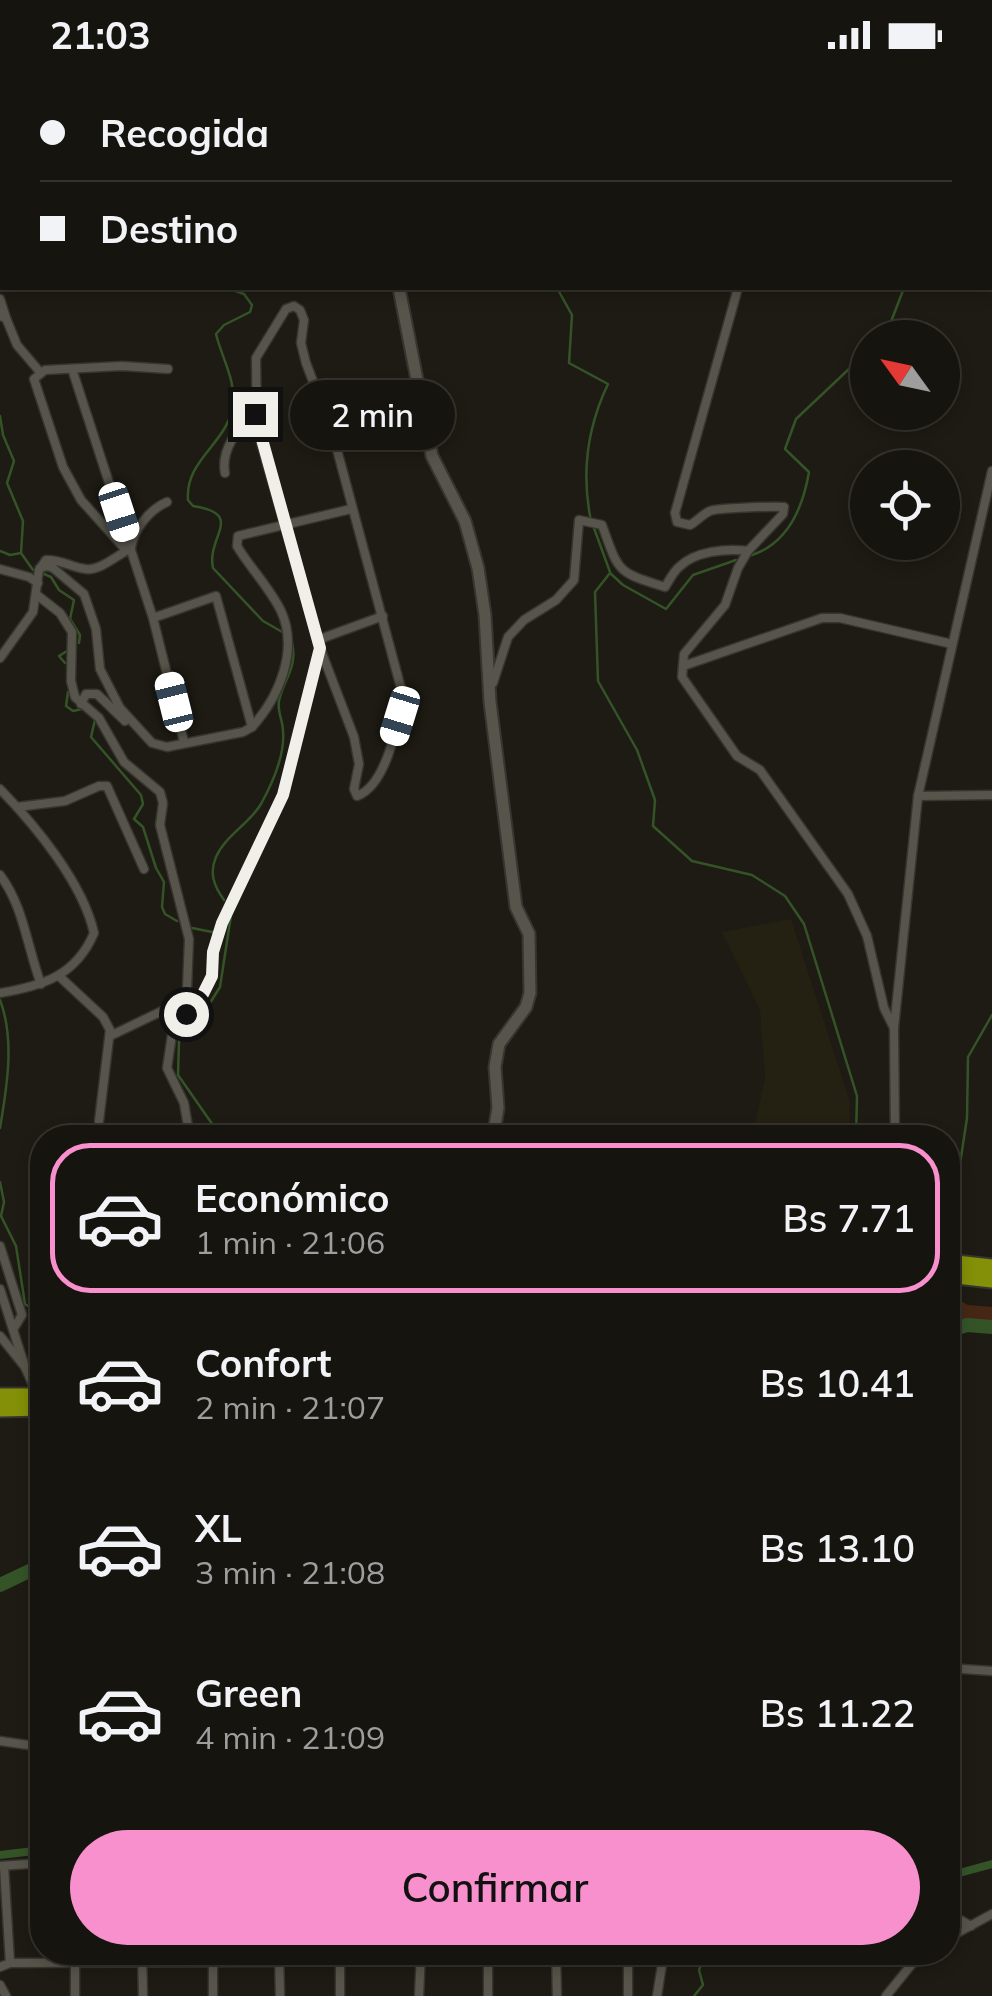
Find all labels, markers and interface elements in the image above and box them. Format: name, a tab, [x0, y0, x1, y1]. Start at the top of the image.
text: 21:03	[50, 11, 151, 59]
text: Recogida	[100, 109, 269, 157]
text: Destino	[100, 205, 238, 253]
north arrow	[850, 320, 960, 430]
map controls	[850, 320, 960, 560]
callout: 2 min	[290, 379, 455, 449]
route end	[233, 392, 278, 437]
text: 2 min	[331, 395, 414, 435]
button: locate	[850, 450, 960, 560]
car	[95, 479, 143, 545]
car	[152, 669, 196, 735]
car	[377, 683, 423, 749]
route start	[164, 992, 209, 1037]
icon: car	[75, 1173, 165, 1263]
text: Económico	[195, 1174, 390, 1222]
text: Bs 7.71	[782, 1194, 915, 1242]
text: 1 min · 21:06	[195, 1222, 385, 1262]
icon: car	[75, 1338, 165, 1428]
text: Confort	[195, 1339, 332, 1387]
text: Bs 10.41	[760, 1359, 915, 1407]
text: 2 min · 21:07	[195, 1387, 385, 1427]
icon: car	[75, 1503, 165, 1593]
text: XL	[195, 1504, 242, 1552]
text: Bs 13.10	[760, 1524, 915, 1572]
text: 3 min · 21:08	[195, 1552, 385, 1592]
icon: car	[75, 1668, 165, 1758]
text: Green	[195, 1669, 302, 1717]
text: Bs 11.22	[760, 1689, 915, 1737]
text: 4 min · 21:09	[195, 1717, 385, 1757]
button: Confirmar	[70, 1830, 920, 1945]

